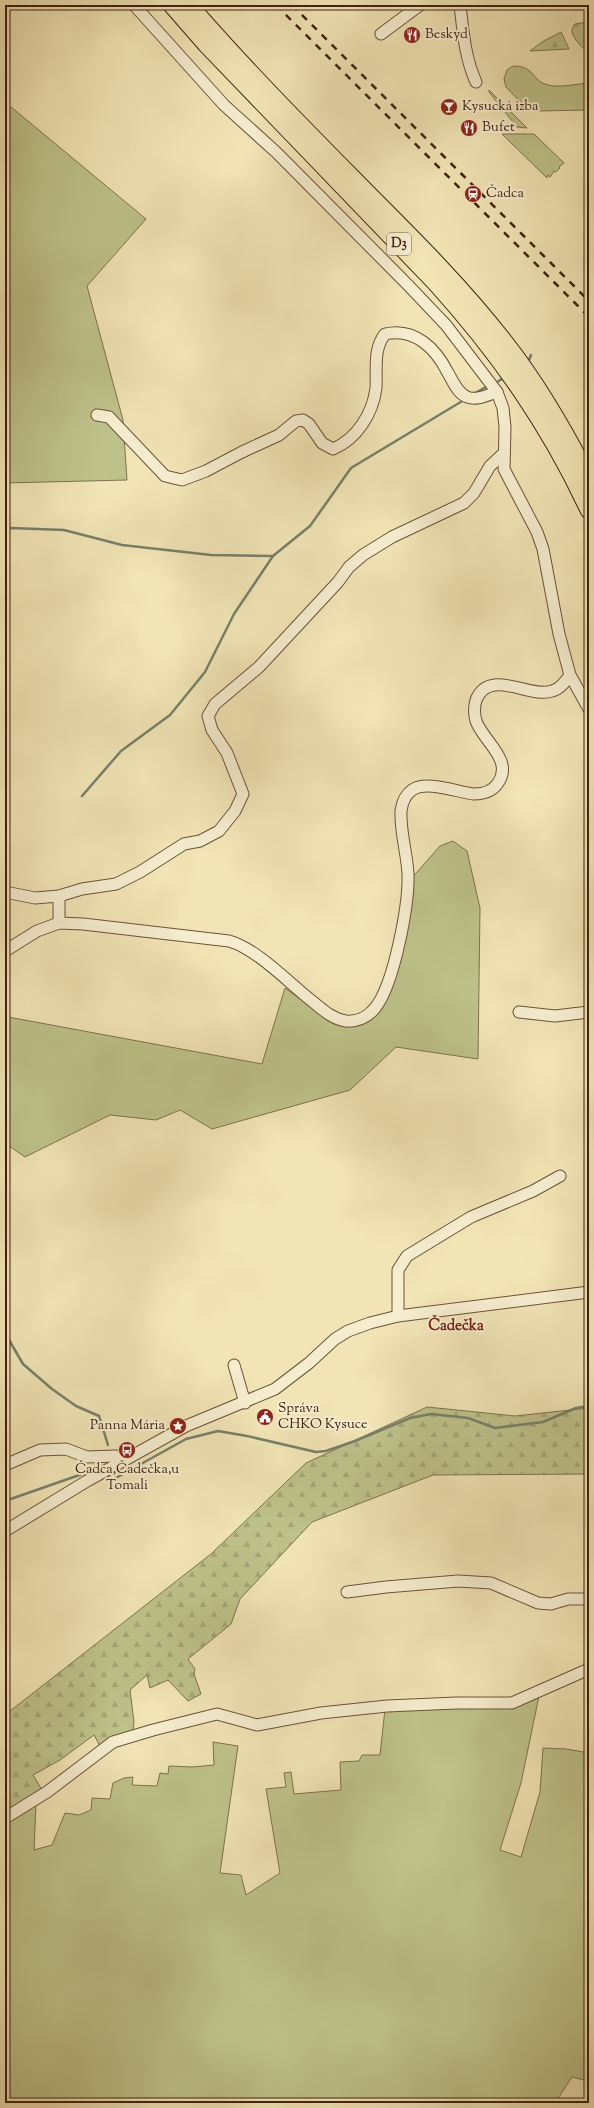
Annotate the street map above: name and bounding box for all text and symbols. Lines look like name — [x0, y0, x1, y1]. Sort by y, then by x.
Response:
restaurant icon: Beskyd — [402, 25, 422, 45]
place label: Beskyd — [425, 25, 468, 45]
bar icon: Kysucká izba — [439, 97, 459, 117]
place label: Kysucká izba — [462, 97, 539, 117]
restaurant icon: Bufet — [459, 118, 479, 138]
place label: Bufet — [482, 118, 515, 138]
station icon: Čadca — [463, 184, 483, 204]
place label: Čadca — [486, 184, 524, 204]
road number: D3 — [387, 233, 411, 255]
district label: Čadečka — [428, 1314, 484, 1337]
place label: Správa CHKO Kysuce — [278, 1399, 368, 1435]
public building icon: Správa CHKO Kysuce — [255, 1407, 275, 1427]
place label: Panna Mária — [90, 1416, 166, 1436]
place icon: Panna Mária — [168, 1416, 188, 1436]
bus stop icon: Čadca,Čadečka,u Tomali — [117, 1440, 137, 1460]
place label: Čadca,Čadečka,u Tomali — [75, 1460, 179, 1496]

